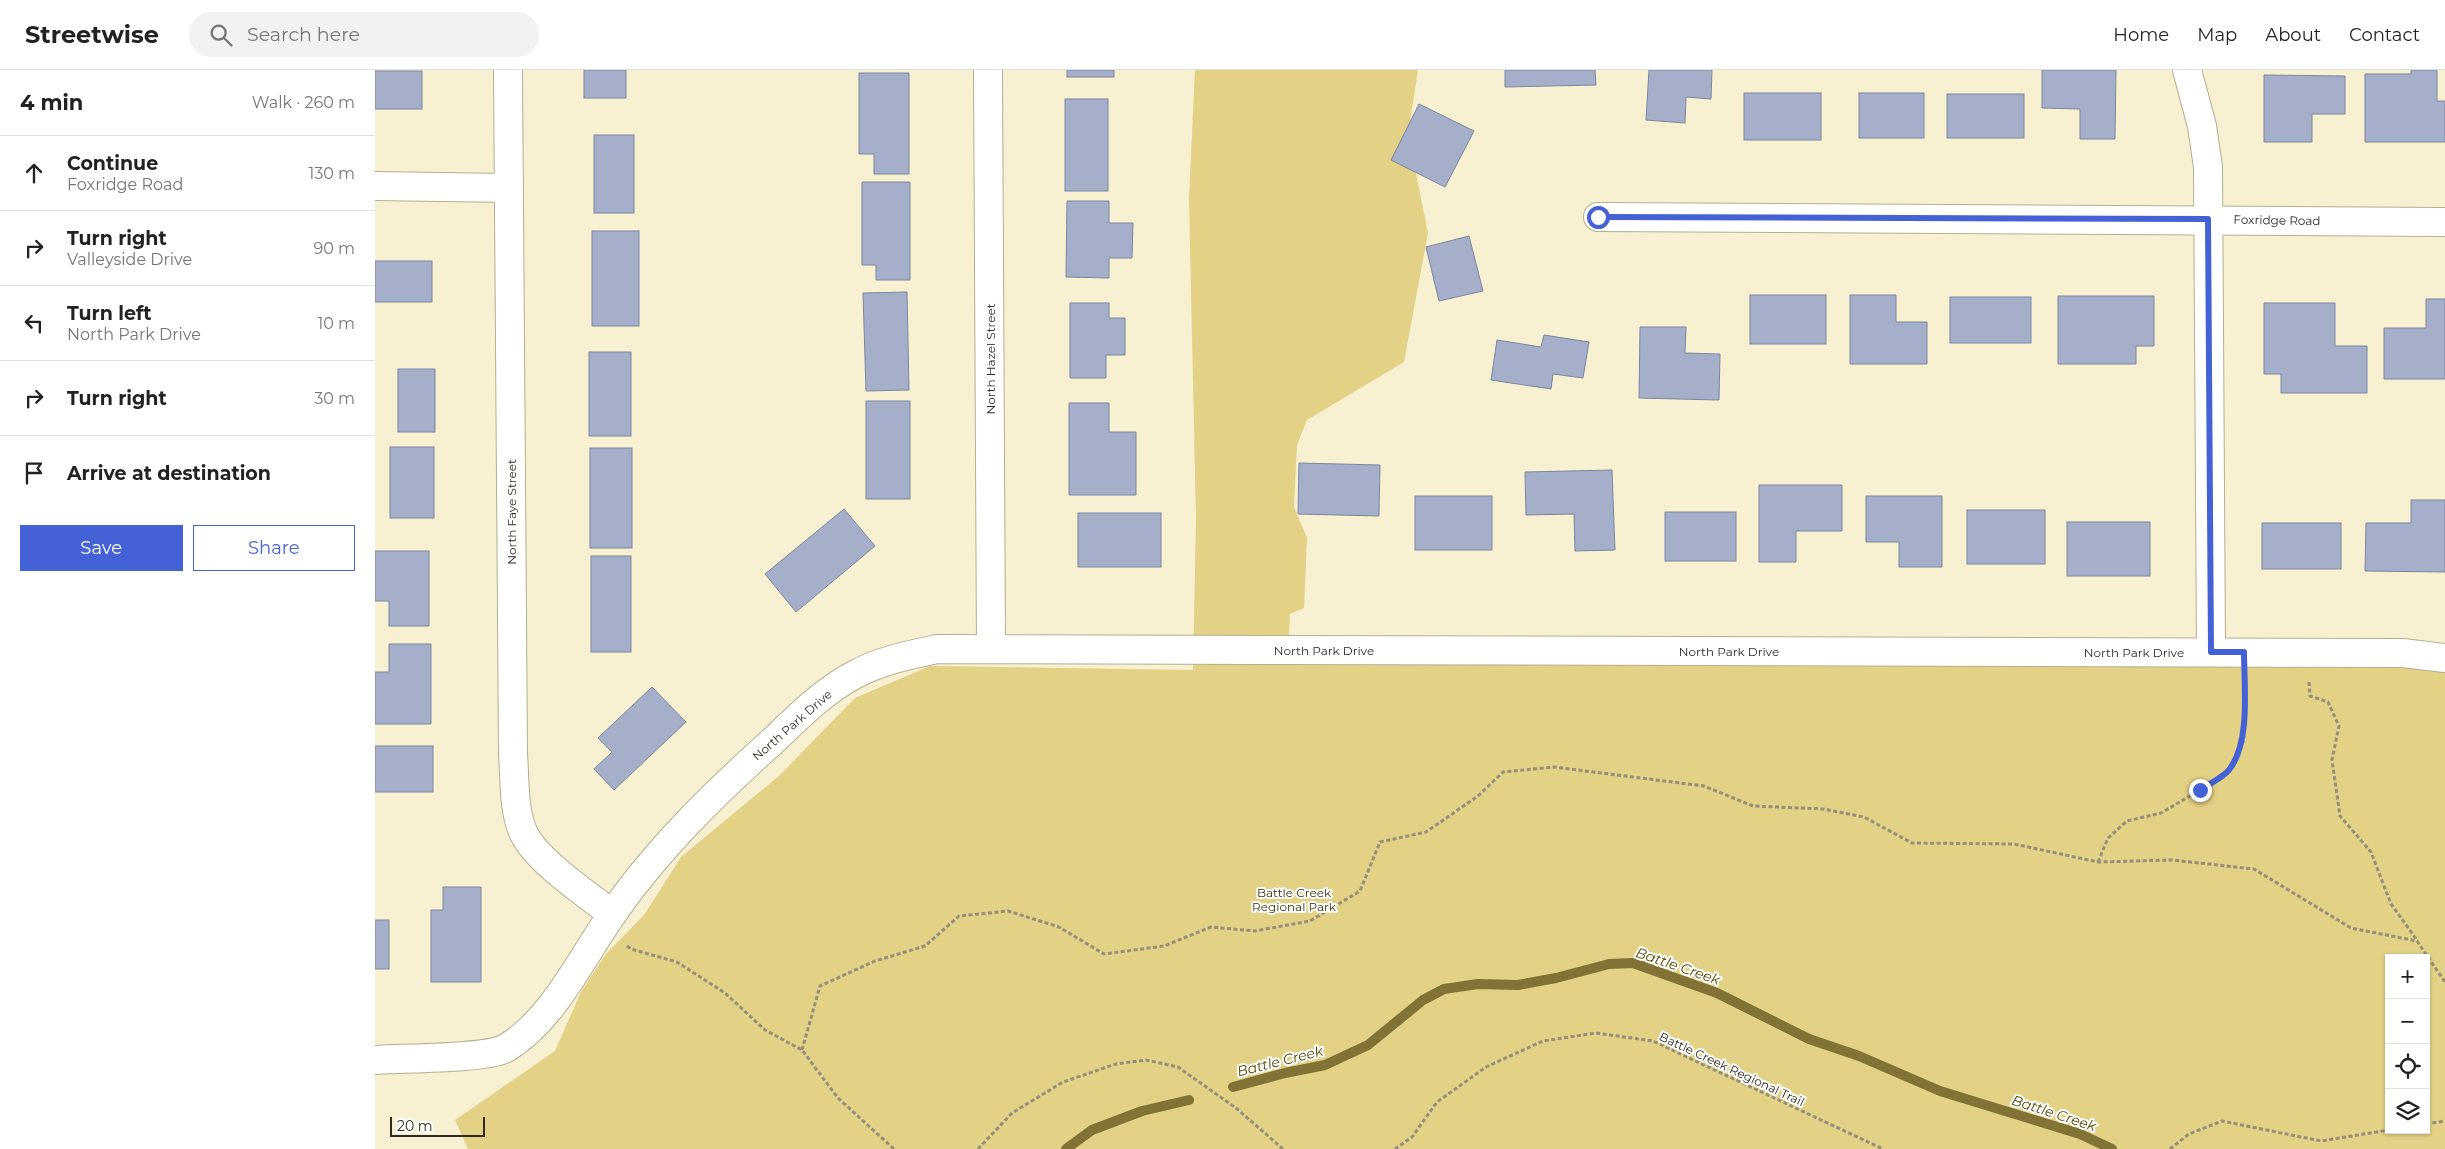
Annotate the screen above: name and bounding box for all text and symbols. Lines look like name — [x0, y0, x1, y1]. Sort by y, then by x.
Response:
search box — [189, 12, 539, 57]
text: Streetwise — [25, 20, 159, 49]
icon: search — [207, 21, 235, 49]
text: Search here — [247, 23, 360, 46]
text: Home — [2113, 24, 2169, 46]
text: Map — [2197, 24, 2237, 46]
text: About — [2265, 24, 2321, 46]
text: Contact — [2349, 24, 2420, 46]
text: 4 min — [20, 90, 83, 115]
text: Walk · 260 m — [252, 93, 355, 112]
text: Continue — [67, 152, 158, 175]
icon: ahead — [20, 159, 48, 187]
text: 130 m — [308, 164, 355, 183]
text: Foxridge Road — [67, 175, 183, 194]
route start — [1587, 206, 1610, 229]
street label: Foxridge Road — [2233, 212, 2321, 228]
text: Turn right — [67, 227, 167, 250]
icon: right — [20, 234, 48, 262]
text: 90 m — [313, 239, 355, 258]
text: Valleyside Drive — [67, 250, 192, 269]
text: Turn left — [67, 302, 152, 325]
street label: North Hazel Street — [983, 303, 998, 415]
icon: left — [20, 309, 48, 337]
text: 10 m — [317, 314, 355, 333]
text: North Park Drive — [67, 325, 201, 344]
icon: right — [20, 384, 48, 412]
text: Turn right — [67, 387, 167, 410]
text: 30 m — [314, 389, 355, 408]
icon: arrive — [20, 459, 48, 487]
street label: North Faye Street — [504, 459, 519, 565]
text: Arrive at destination — [67, 462, 271, 485]
button: Save — [20, 525, 183, 571]
button: Share — [193, 525, 355, 571]
street label: North Park Drive — [1274, 643, 1374, 658]
street label: North Park Drive — [1679, 644, 1779, 659]
street label: North Park Drive — [2084, 645, 2184, 660]
street label: North Park Drive — [749, 686, 835, 764]
route end — [2189, 779, 2212, 802]
park label: Battle Creek Regional Park — [1252, 885, 1337, 914]
water label: Battle Creek — [1634, 943, 1723, 989]
map controls — [2385, 954, 2430, 1134]
button: + — [2385, 954, 2430, 999]
button: − — [2385, 999, 2430, 1044]
street label: Battle Creek Regional Trail — [1657, 1029, 1807, 1109]
water label: Battle Creek — [1235, 1041, 1325, 1080]
button: locate — [2385, 1044, 2430, 1089]
button: layers — [2385, 1089, 2430, 1134]
water label: Battle Creek — [2009, 1091, 2099, 1135]
scale bar — [390, 1114, 485, 1137]
text: 20 m — [397, 1117, 433, 1135]

